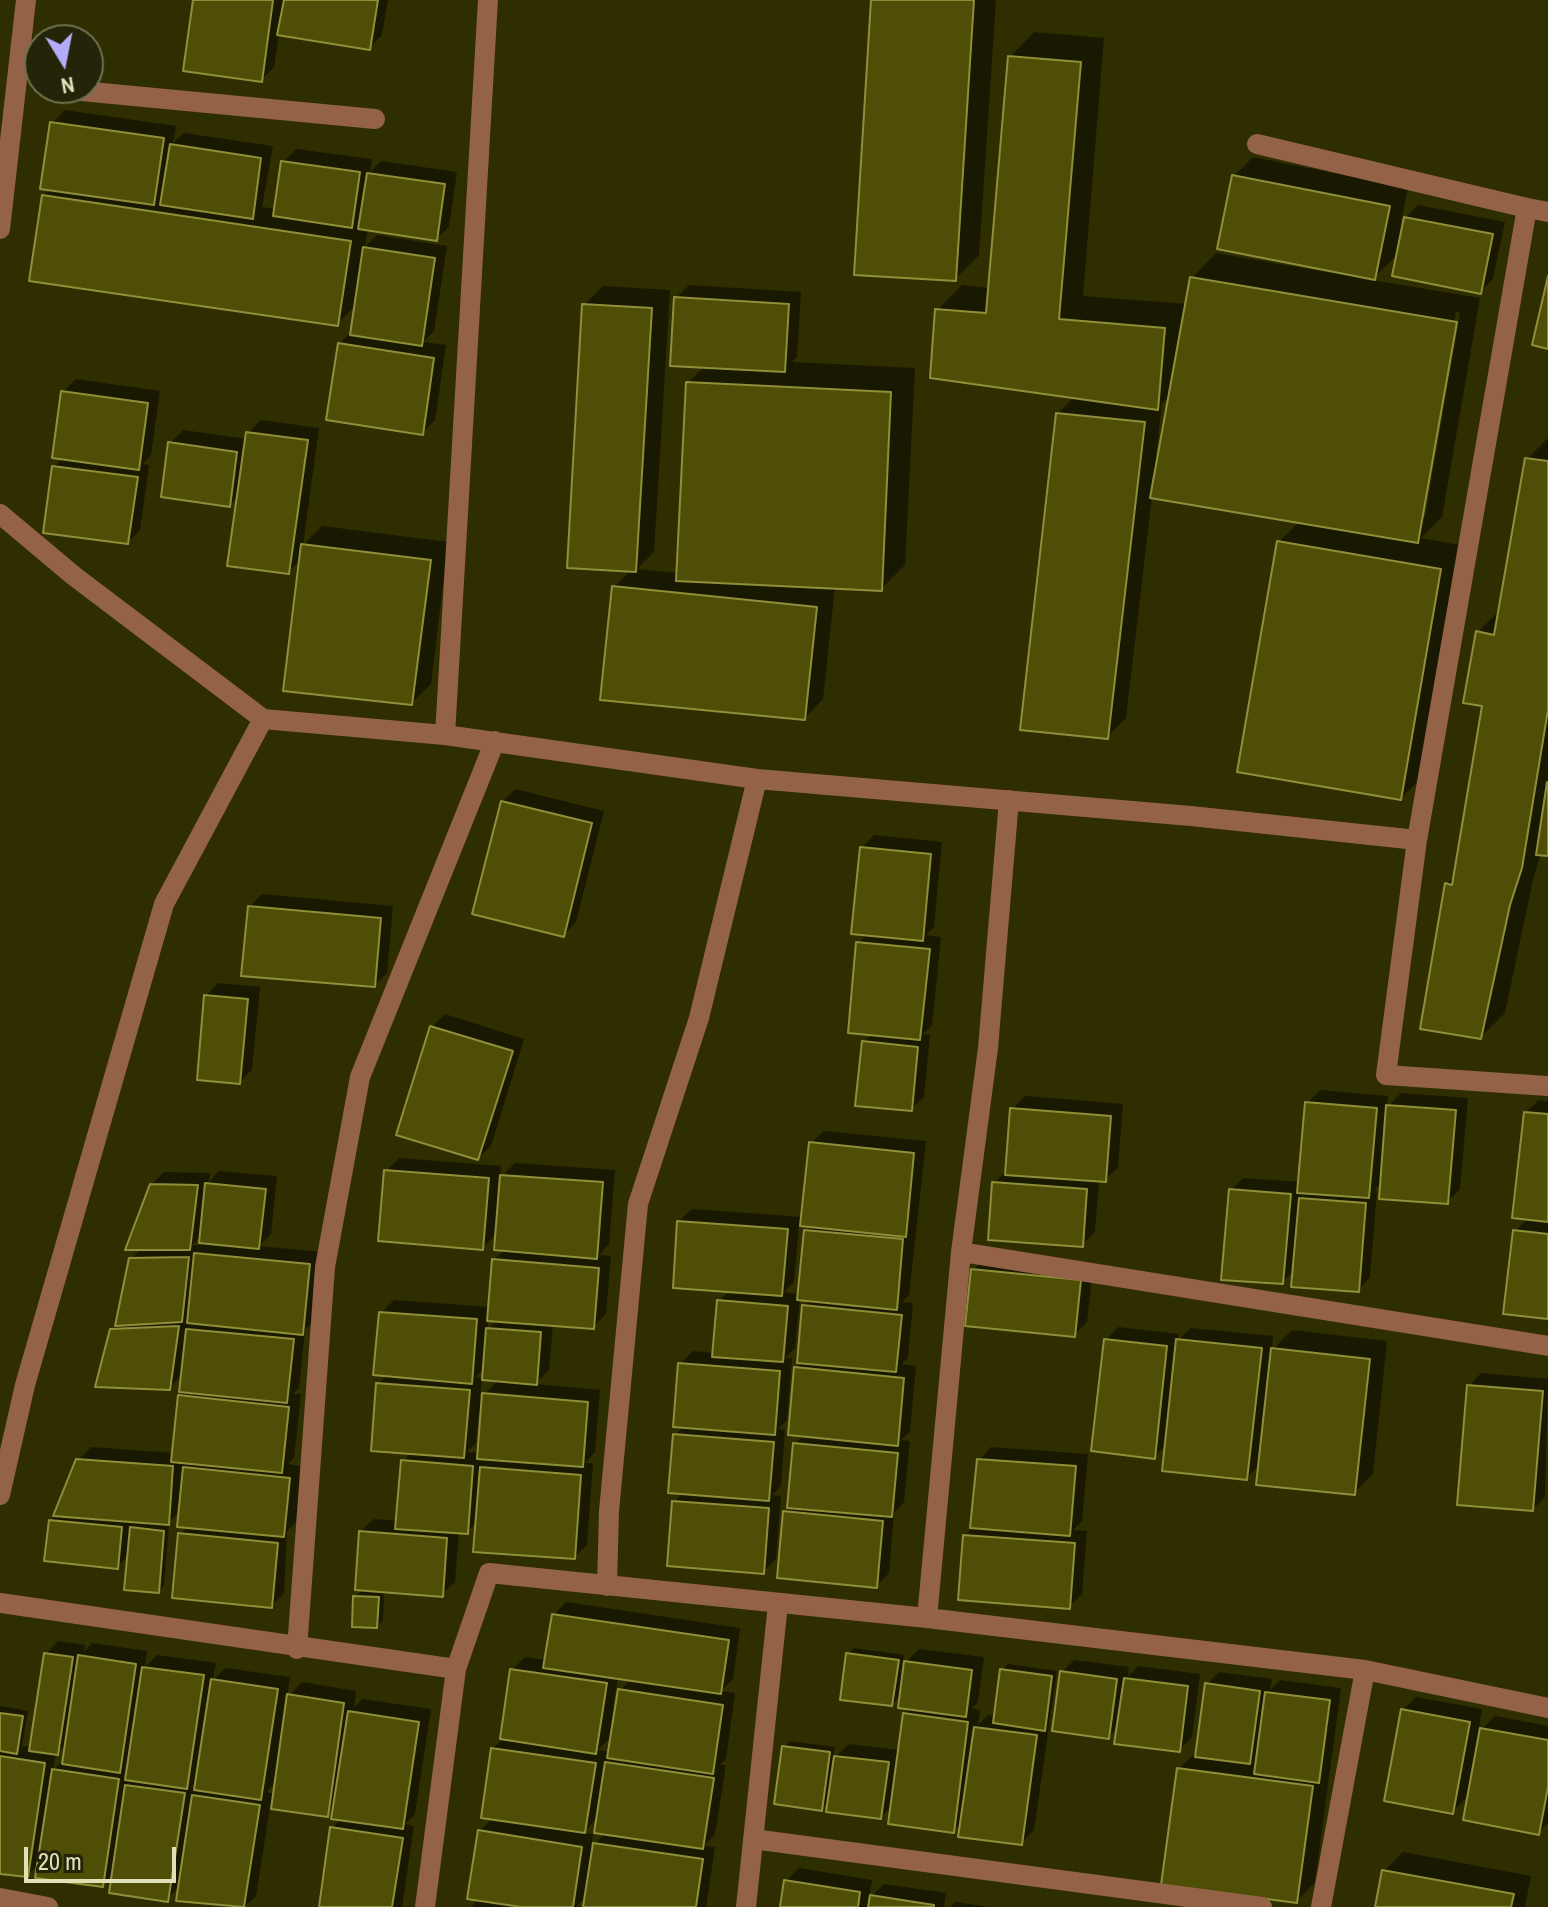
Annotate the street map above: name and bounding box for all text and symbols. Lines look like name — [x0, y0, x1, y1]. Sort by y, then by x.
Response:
north arrow — [24, 24, 104, 104]
text: N — [59, 70, 77, 102]
scale bar — [28, 1831, 180, 1881]
text: 20 m — [38, 1845, 82, 1877]

